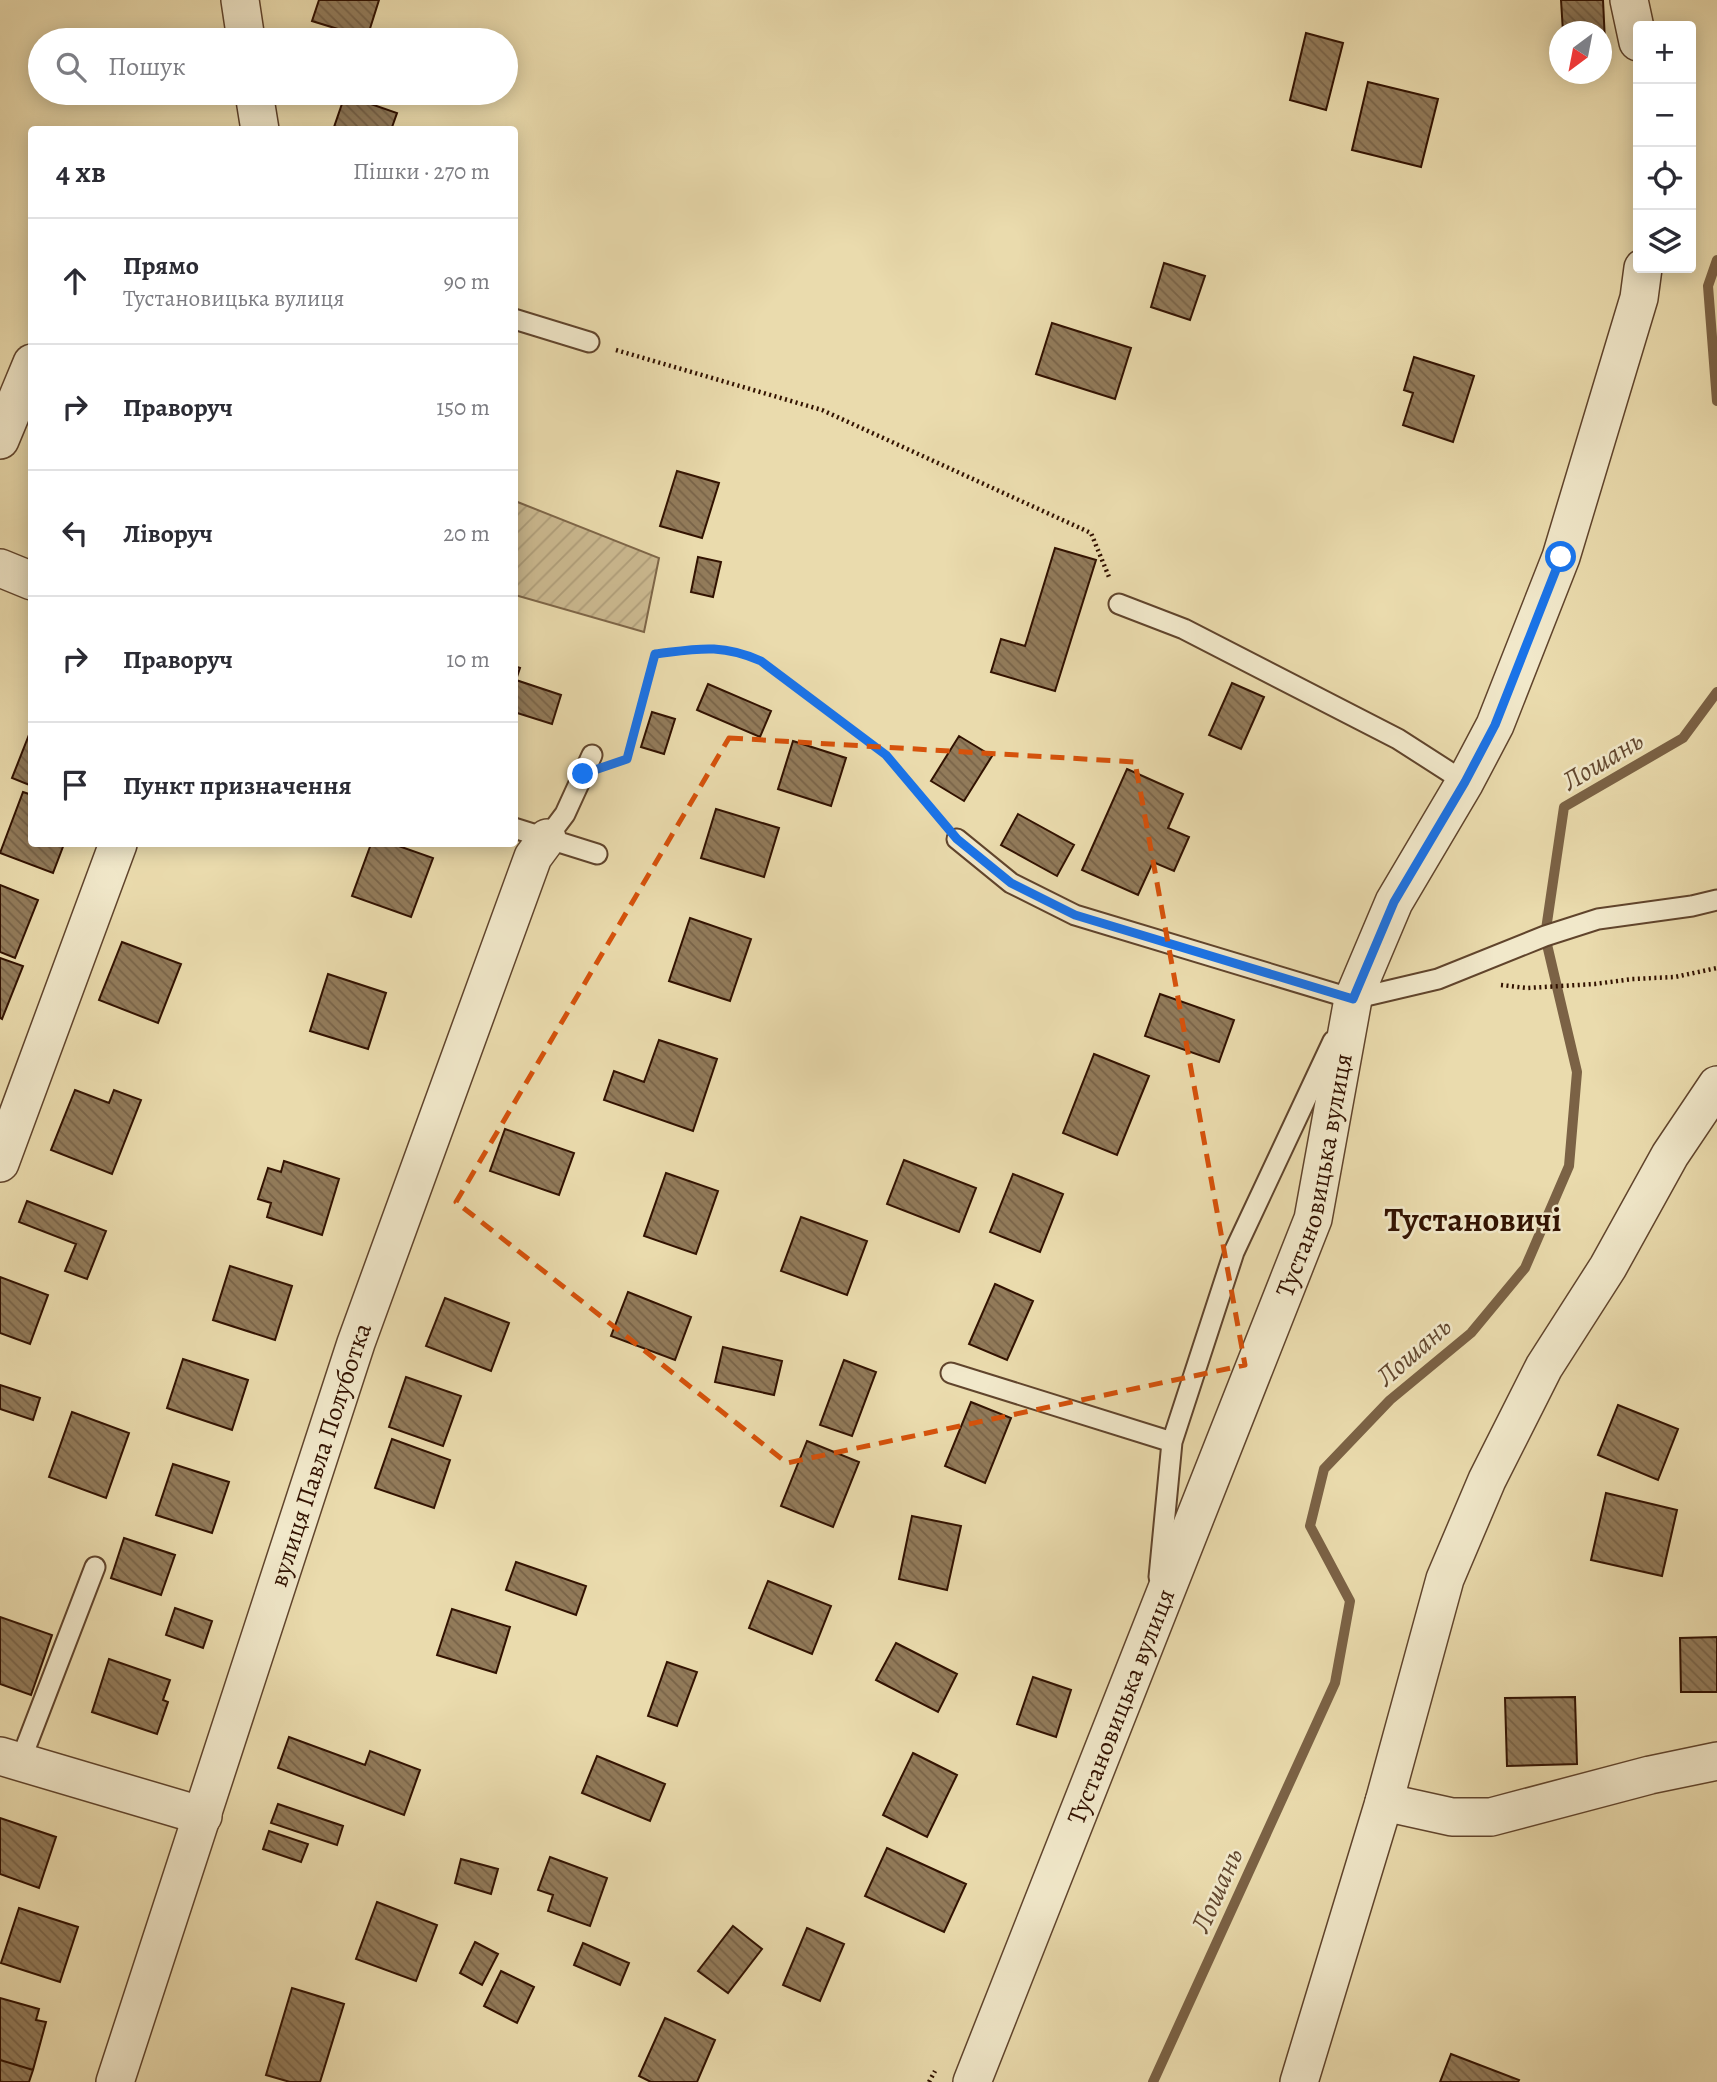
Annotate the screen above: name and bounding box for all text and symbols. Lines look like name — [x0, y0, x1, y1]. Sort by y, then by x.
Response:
north arrow — [1549, 21, 1612, 84]
map controls — [1633, 21, 1696, 273]
button: + — [1633, 21, 1696, 84]
search box — [28, 28, 518, 105]
icon: search — [52, 48, 90, 86]
text: Пошук — [108, 49, 186, 84]
button: − — [1633, 84, 1696, 147]
button: locate — [1633, 147, 1696, 210]
text: 4 хв — [56, 152, 106, 192]
text: Пішки · 270 m — [353, 156, 490, 187]
button: layers — [1633, 210, 1696, 273]
text: Прямо — [123, 248, 199, 283]
icon: ahead — [56, 262, 94, 300]
text: 90 m — [444, 266, 490, 297]
text: Тустановицька вулиця — [123, 283, 344, 314]
icon: right — [56, 388, 94, 426]
text: Праворуч — [123, 390, 233, 425]
text: 150 m — [436, 392, 490, 423]
icon: left — [56, 514, 94, 552]
text: Ліворуч — [123, 516, 213, 551]
text: 20 m — [443, 518, 490, 549]
route start — [1545, 541, 1576, 572]
icon: right — [56, 640, 94, 678]
text: Праворуч — [123, 642, 233, 677]
text: 10 m — [446, 644, 490, 675]
water label: Лошань — [1554, 722, 1651, 801]
route end — [567, 758, 598, 789]
icon: arrive — [56, 766, 94, 804]
text: Пункт призначення — [123, 768, 352, 803]
street label: Тустановицька вулиця — [1267, 1050, 1361, 1302]
district label: Тустановичі — [1385, 1197, 1561, 1242]
water label: Лошань — [1367, 1308, 1460, 1396]
street label: вулиця Павла Полуботка — [261, 1318, 380, 1591]
street label: Тустановицька вулиця — [1059, 1584, 1183, 1829]
water label: Лошань — [1181, 1842, 1252, 1940]

